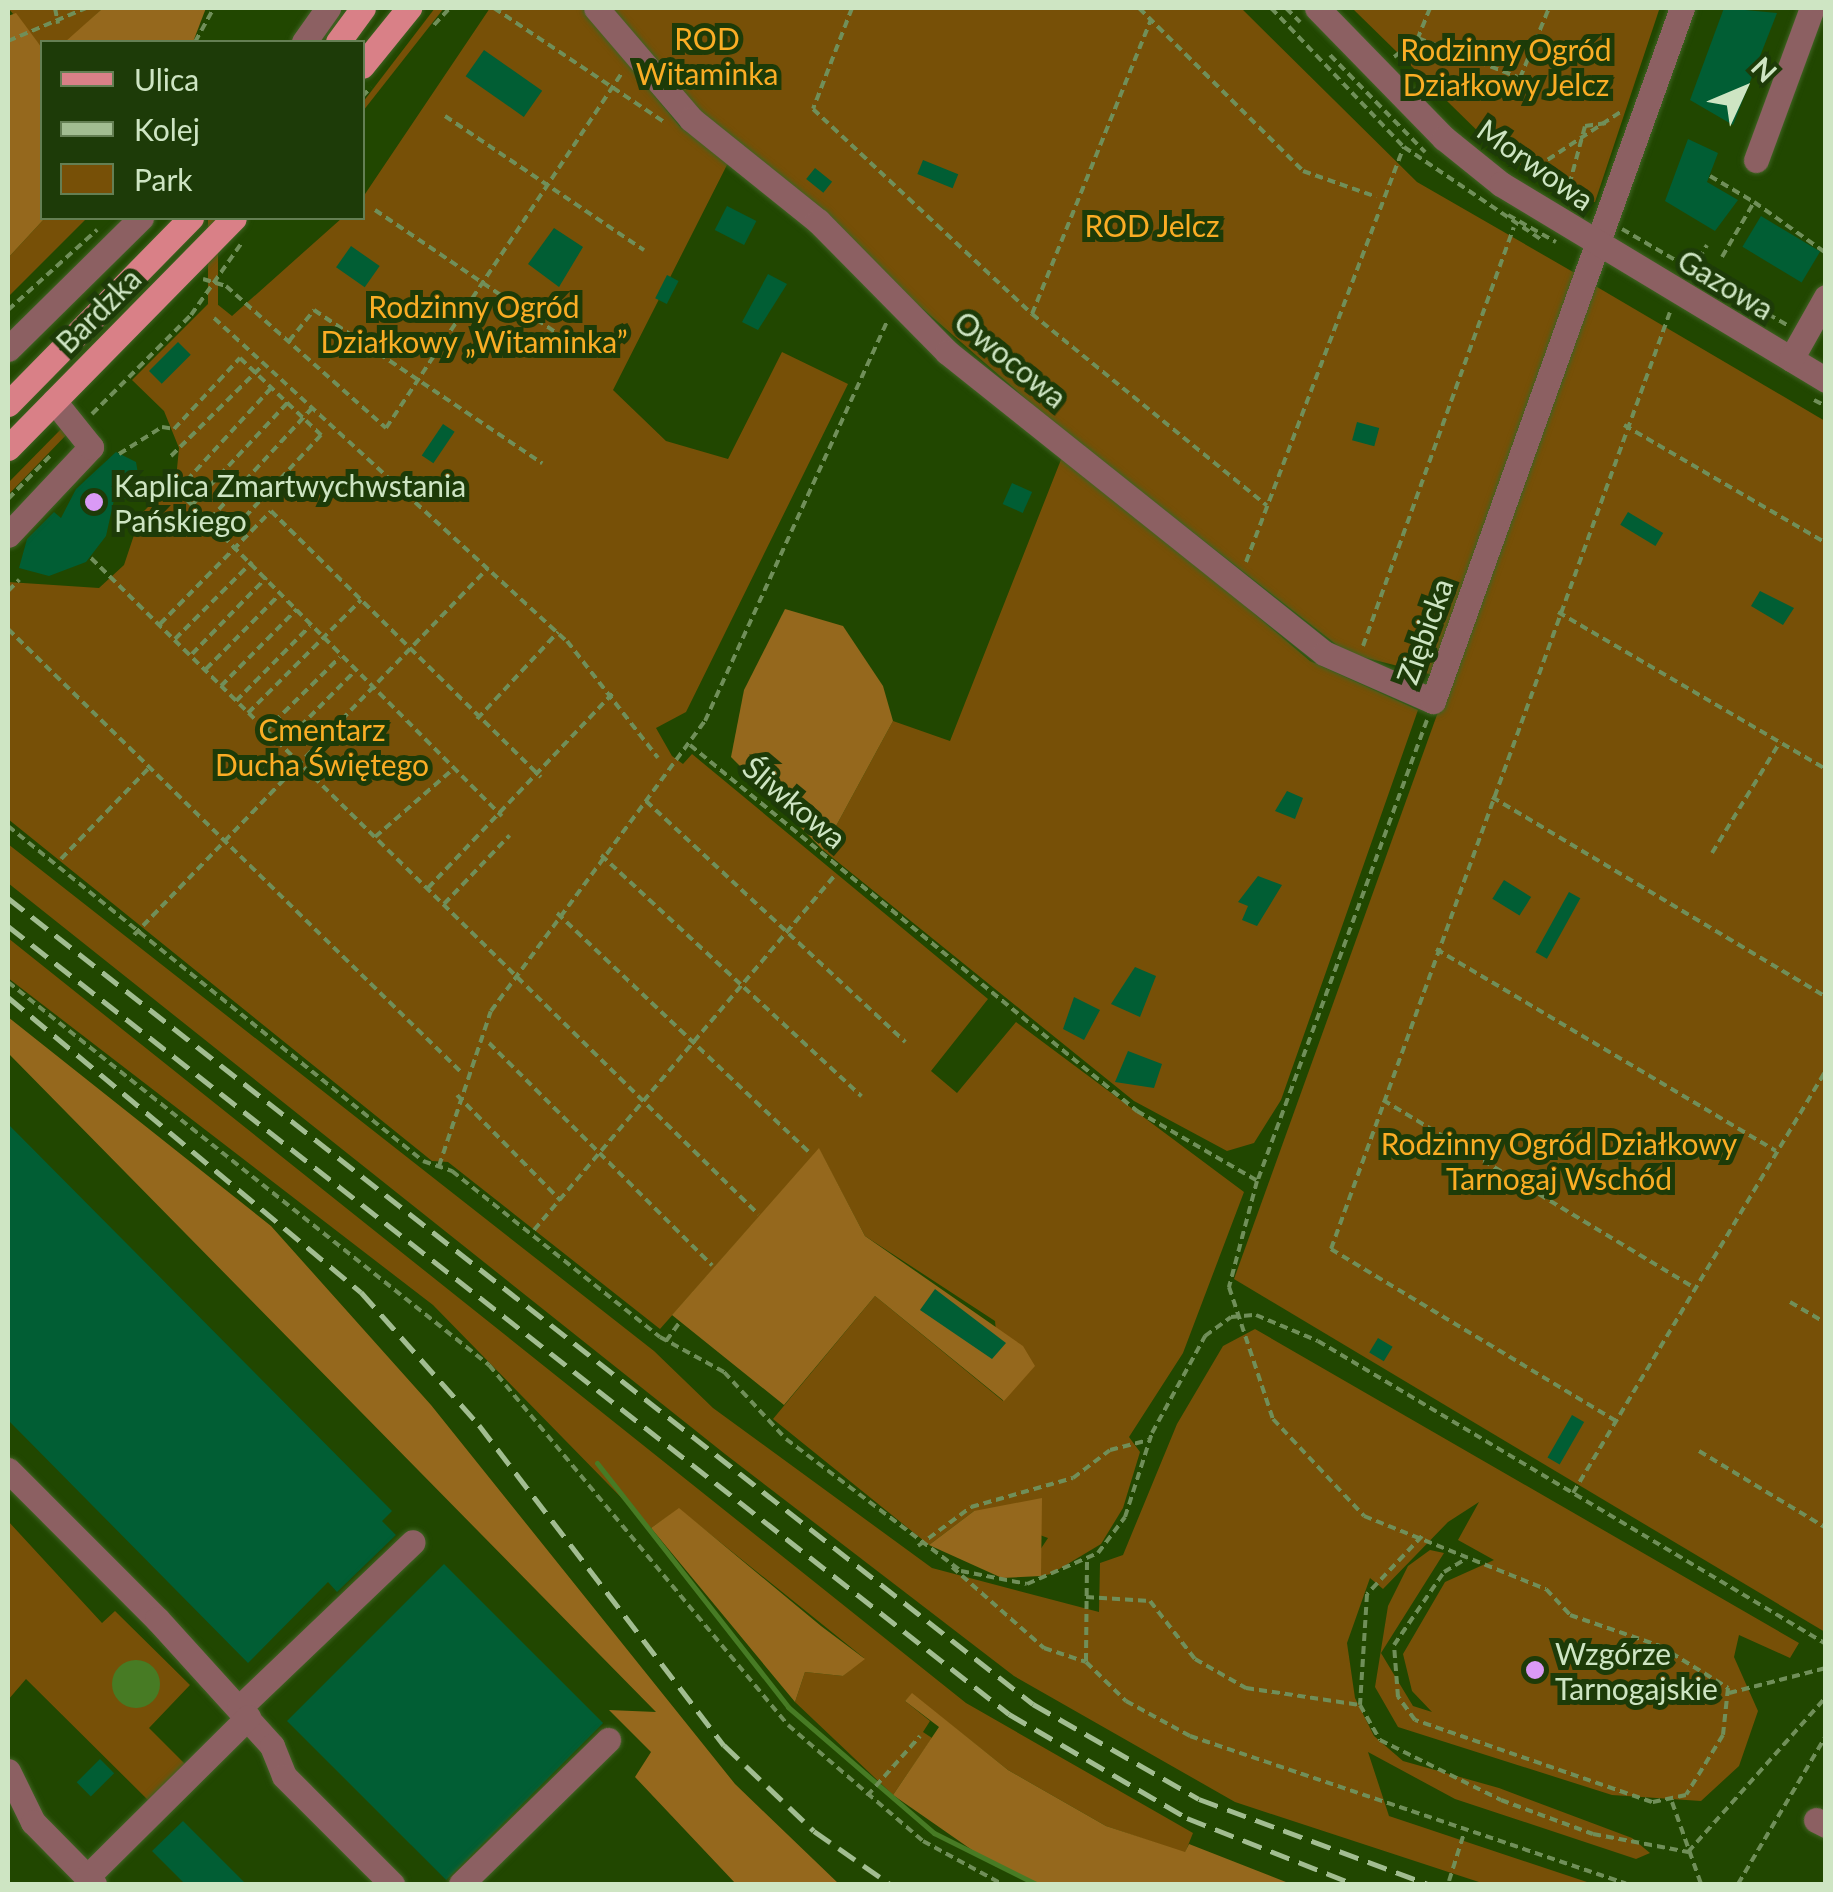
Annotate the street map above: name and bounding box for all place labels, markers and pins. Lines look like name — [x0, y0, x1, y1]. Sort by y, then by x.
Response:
place label: Kaplica Zmartwychwstania Pańskiego — [114, 467, 466, 538]
marker: Kaplica Zmartwychwstania Pańskiego — [83, 491, 105, 513]
place label: Wzgórze Tarnogajskie — [1555, 1635, 1718, 1706]
marker: Wzgórze Tarnogajskie — [1524, 1659, 1546, 1681]

